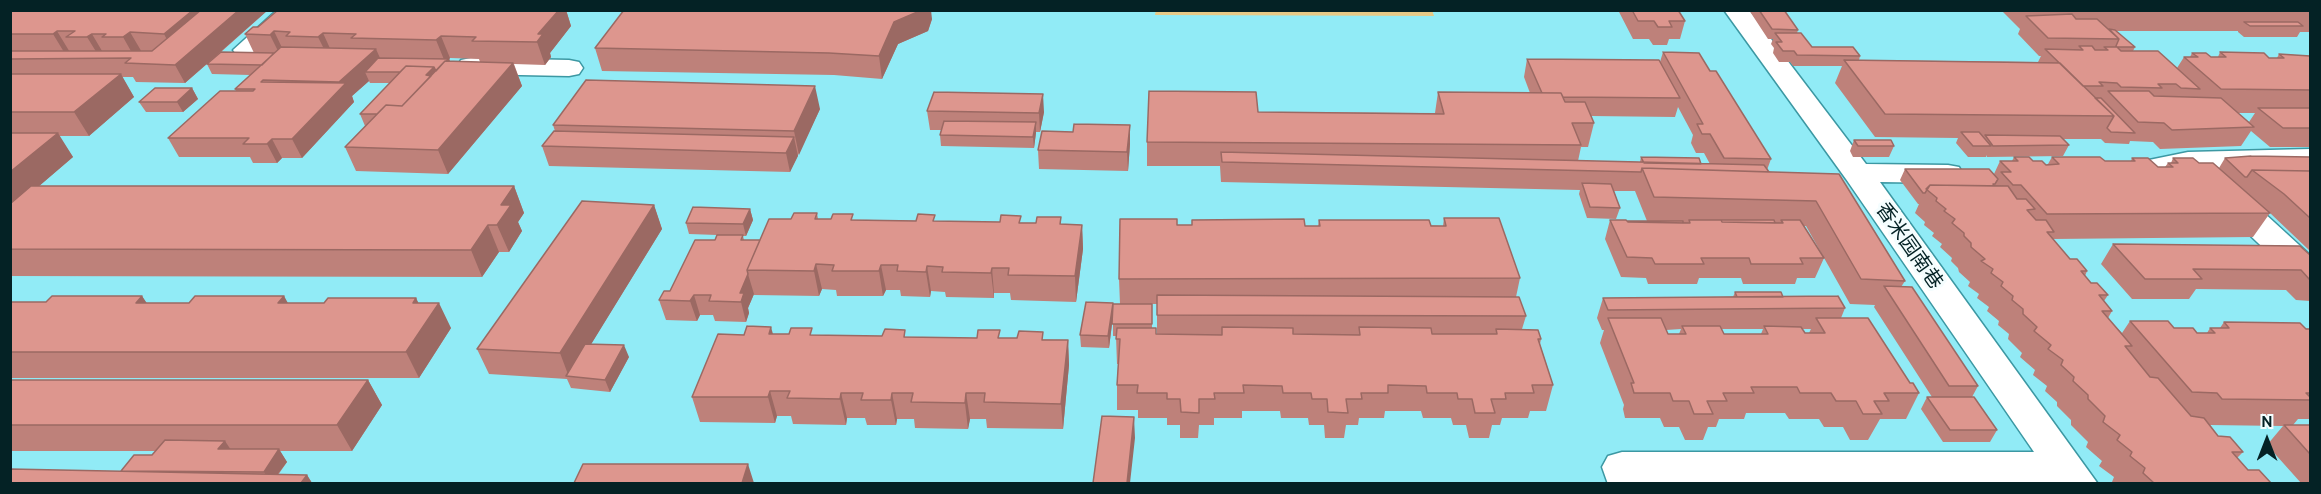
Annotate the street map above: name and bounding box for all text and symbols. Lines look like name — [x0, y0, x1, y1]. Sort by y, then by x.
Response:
street label: 香米园南巷 — [1870, 198, 1948, 294]
north arrow — [2237, 410, 2297, 470]
text: N — [2261, 412, 2273, 431]

